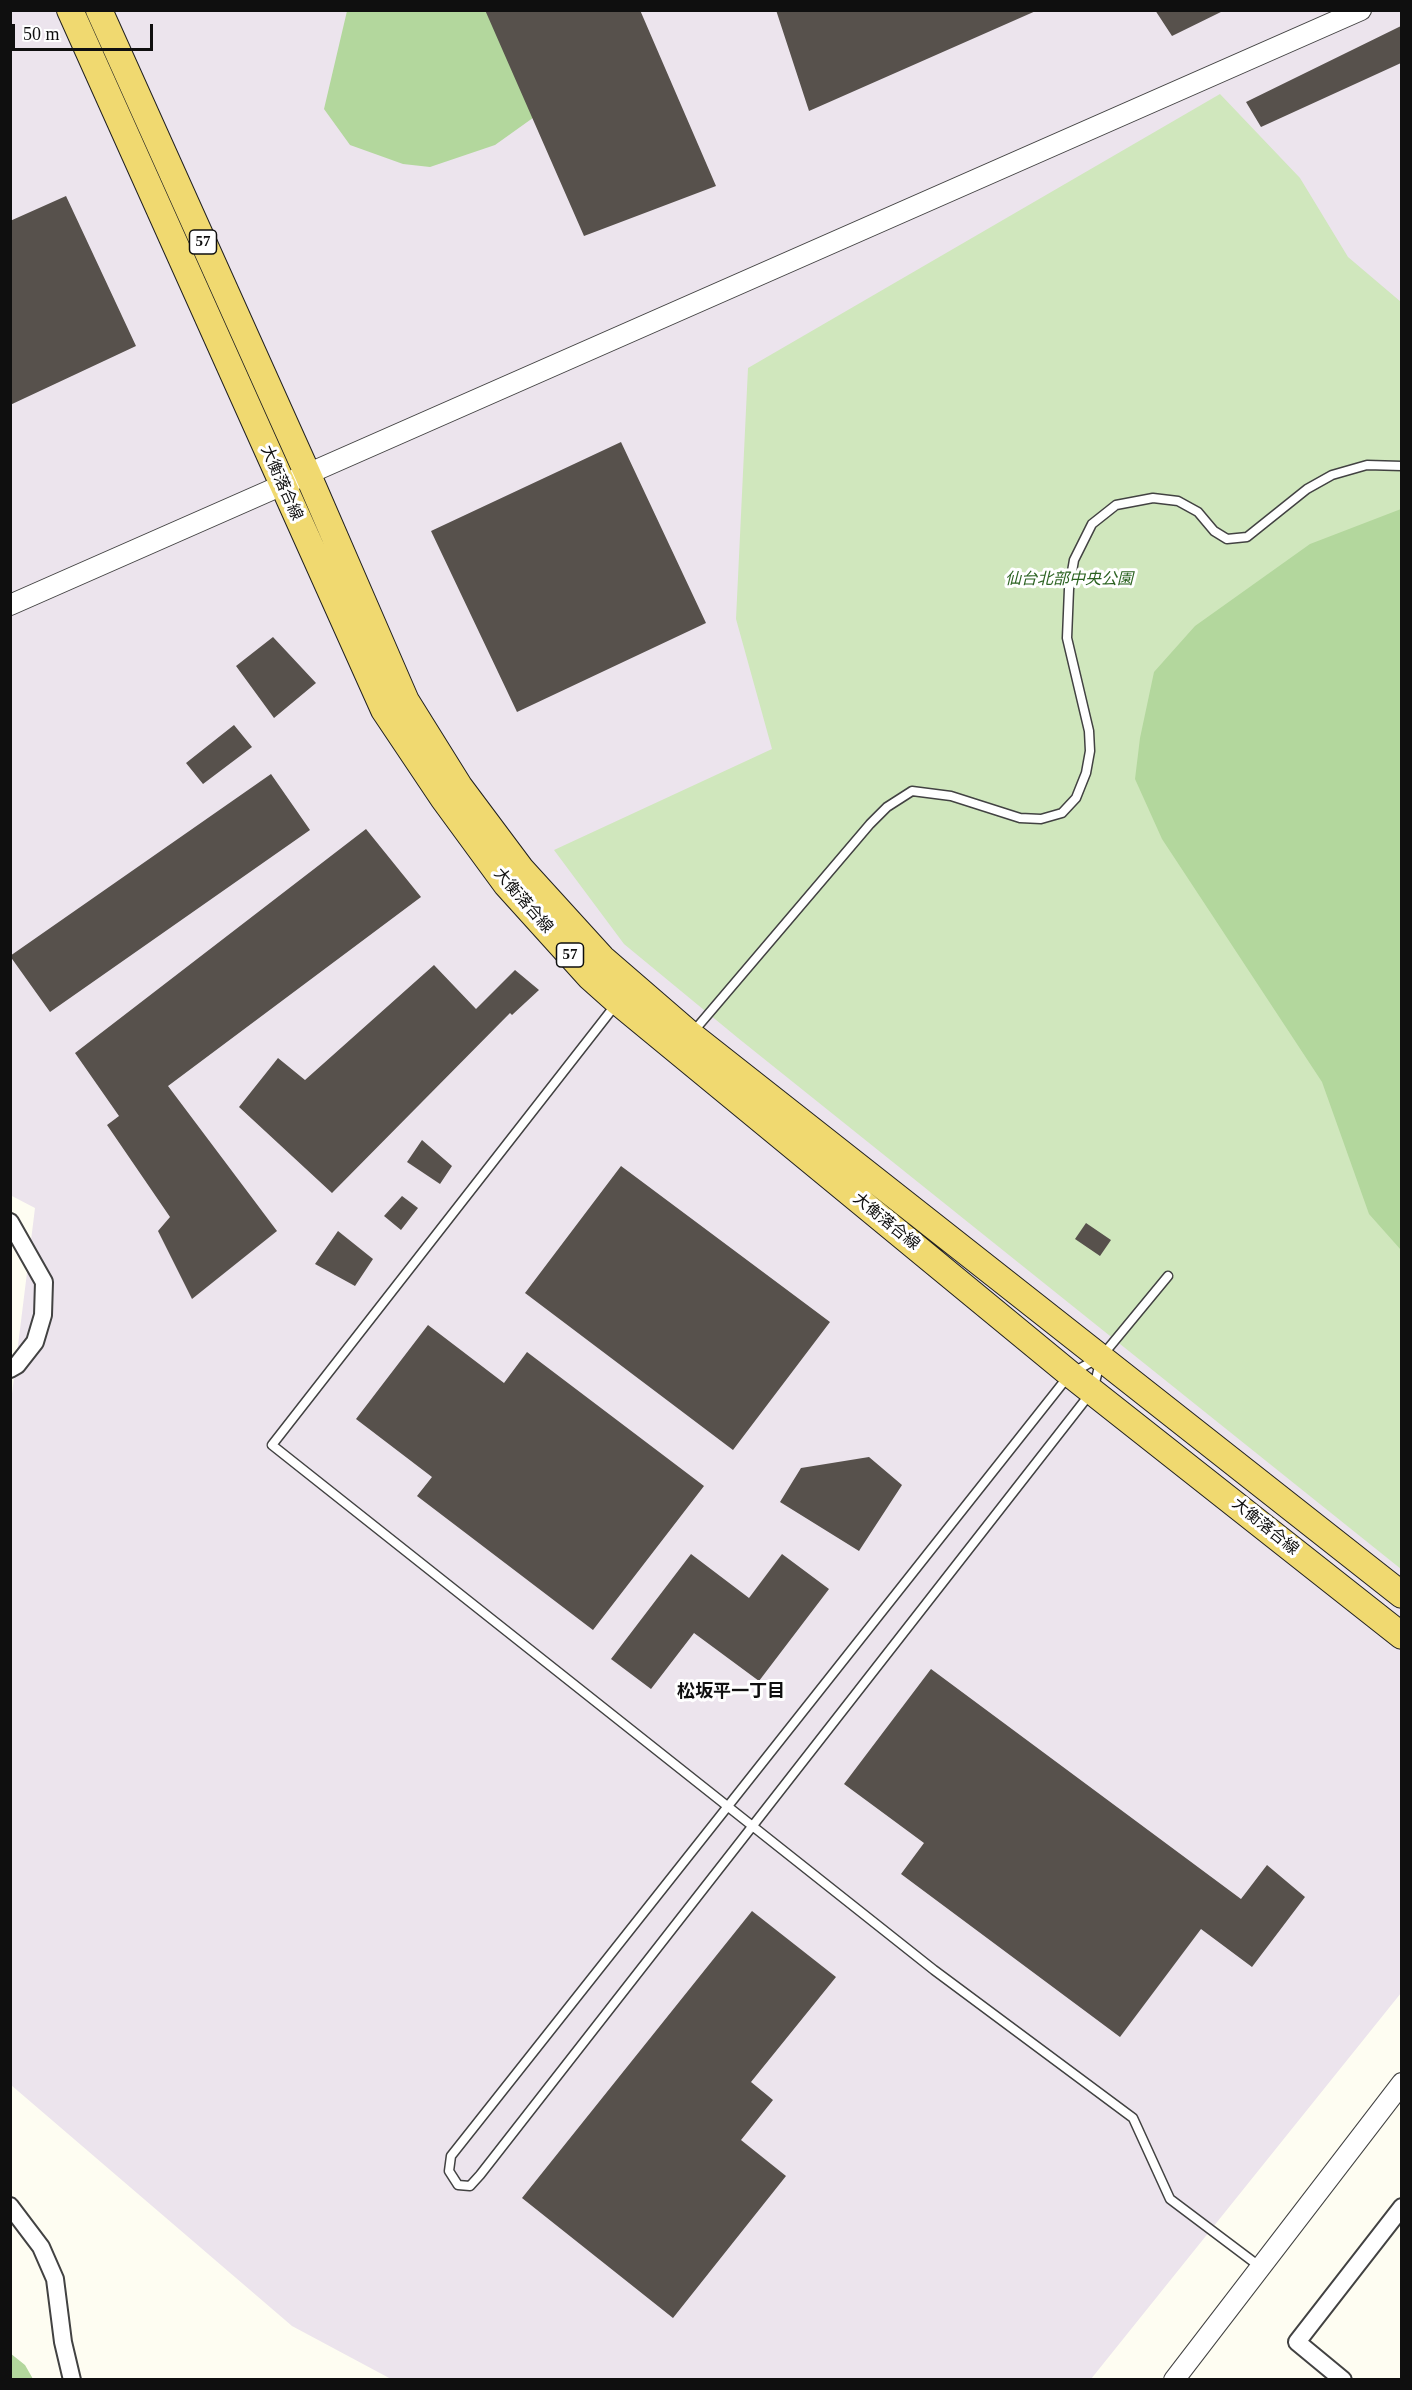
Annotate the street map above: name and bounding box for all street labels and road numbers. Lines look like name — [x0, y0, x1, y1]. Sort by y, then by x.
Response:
road number: 57 — [190, 230, 216, 254]
street label: 大衡落合線 — [256, 443, 306, 523]
street label: 大衡落合線 — [490, 865, 556, 937]
road number: 57 — [556, 943, 584, 967]
street label: 大衡落合線 — [849, 1189, 923, 1255]
street label: 大衡落合線 — [1228, 1494, 1302, 1560]

